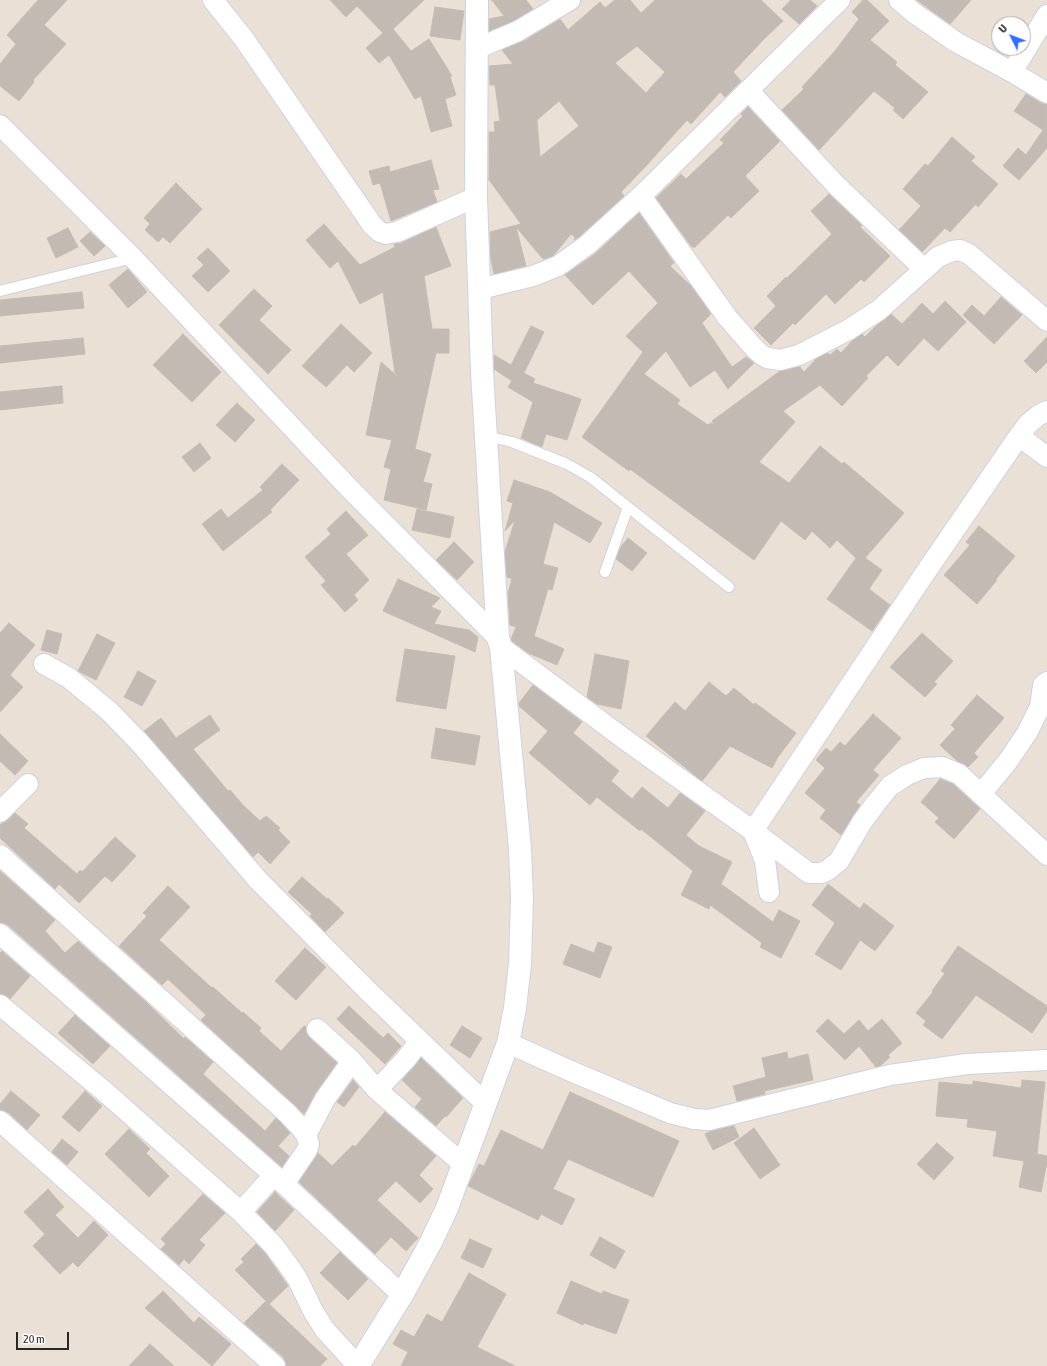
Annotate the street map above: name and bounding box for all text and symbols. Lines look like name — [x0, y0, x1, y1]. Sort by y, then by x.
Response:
north arrow — [991, 16, 1031, 56]
text: U — [996, 22, 1009, 35]
scale bar — [18, 1324, 71, 1350]
text: 20 m — [23, 1332, 45, 1346]

